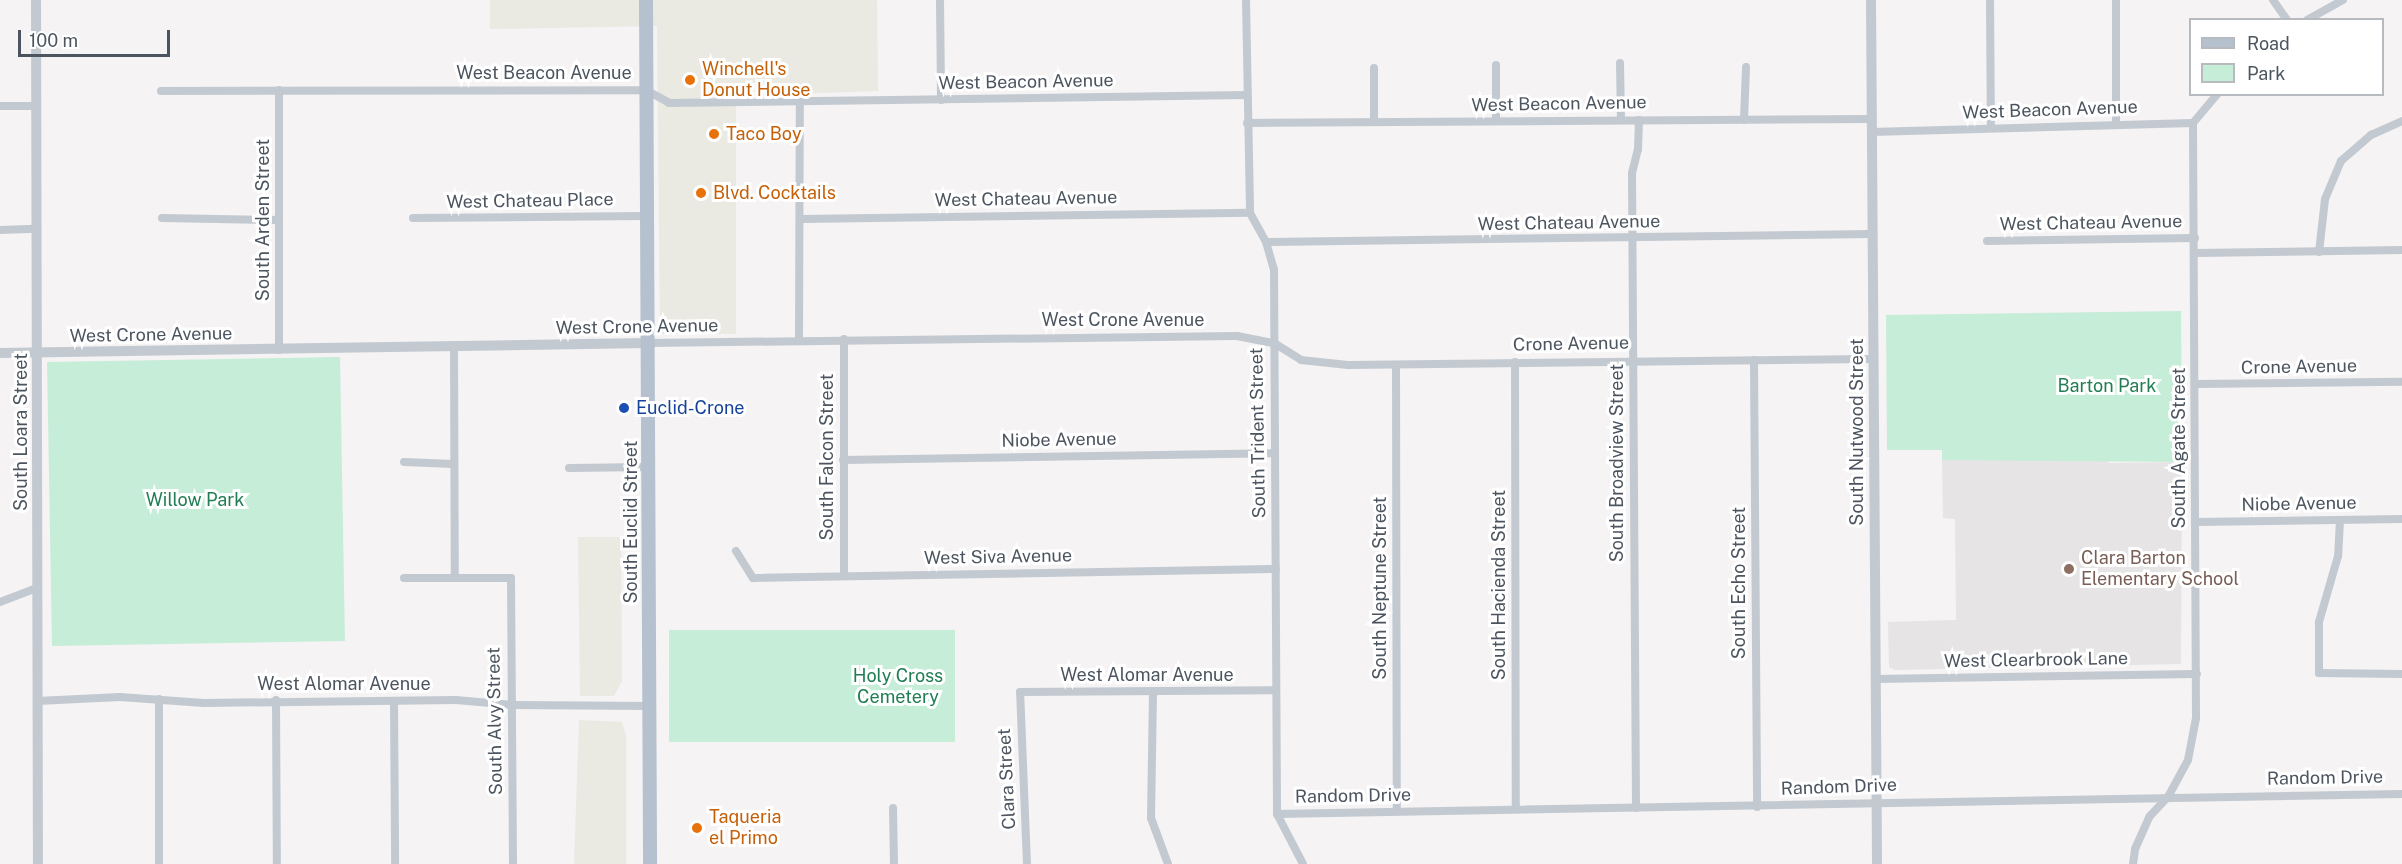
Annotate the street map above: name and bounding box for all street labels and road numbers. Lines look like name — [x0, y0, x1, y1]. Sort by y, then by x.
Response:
street label: West Beacon Avenue — [456, 62, 632, 84]
street label: West Beacon Avenue — [938, 70, 1114, 94]
street label: West Beacon Avenue — [1471, 92, 1647, 116]
street label: West Beacon Avenue — [1962, 96, 2138, 124]
street label: South Arden Street — [252, 139, 274, 301]
street label: West Chateau Avenue — [935, 187, 1117, 211]
street label: West Chateau Place — [446, 189, 614, 213]
street label: West Chateau Avenue — [1478, 211, 1660, 235]
street label: West Chateau Avenue — [2000, 211, 2182, 235]
street label: West Crone Avenue — [1041, 309, 1205, 331]
street label: West Crone Avenue — [555, 315, 719, 339]
street label: West Crone Avenue — [69, 323, 233, 347]
street label: Crone Avenue — [1513, 332, 1629, 356]
street label: South Nutwood Street — [1846, 338, 1868, 526]
street label: South Trident Street — [1246, 347, 1270, 519]
street label: South Loara Street — [10, 353, 32, 511]
street label: Crone Avenue — [2241, 355, 2357, 379]
street label: South Broadview Street — [1606, 364, 1628, 562]
street label: South Agate Street — [2168, 367, 2190, 529]
street label: South Falcon Street — [816, 373, 838, 541]
street label: Niobe Avenue — [1001, 428, 1117, 452]
street label: South Euclid Street — [620, 440, 642, 604]
street label: South Hacienda Street — [1488, 490, 1510, 680]
street label: Niobe Avenue — [2241, 492, 2357, 516]
street label: South Neptune Street — [1369, 496, 1391, 680]
street label: South Echo Street — [1728, 507, 1750, 659]
street label: West Siva Avenue — [924, 545, 1072, 569]
street label: South Alvy Street — [483, 647, 507, 795]
street label: West Clearbrook Lane — [1944, 648, 2128, 672]
street label: West Alomar Avenue — [1060, 664, 1234, 686]
street label: West Alomar Avenue — [257, 673, 431, 695]
street label: Clara Street — [994, 728, 1020, 830]
street label: Random Drive — [2267, 766, 2383, 790]
street label: Random Drive — [1781, 774, 1897, 800]
street label: Random Drive — [1295, 784, 1411, 808]

